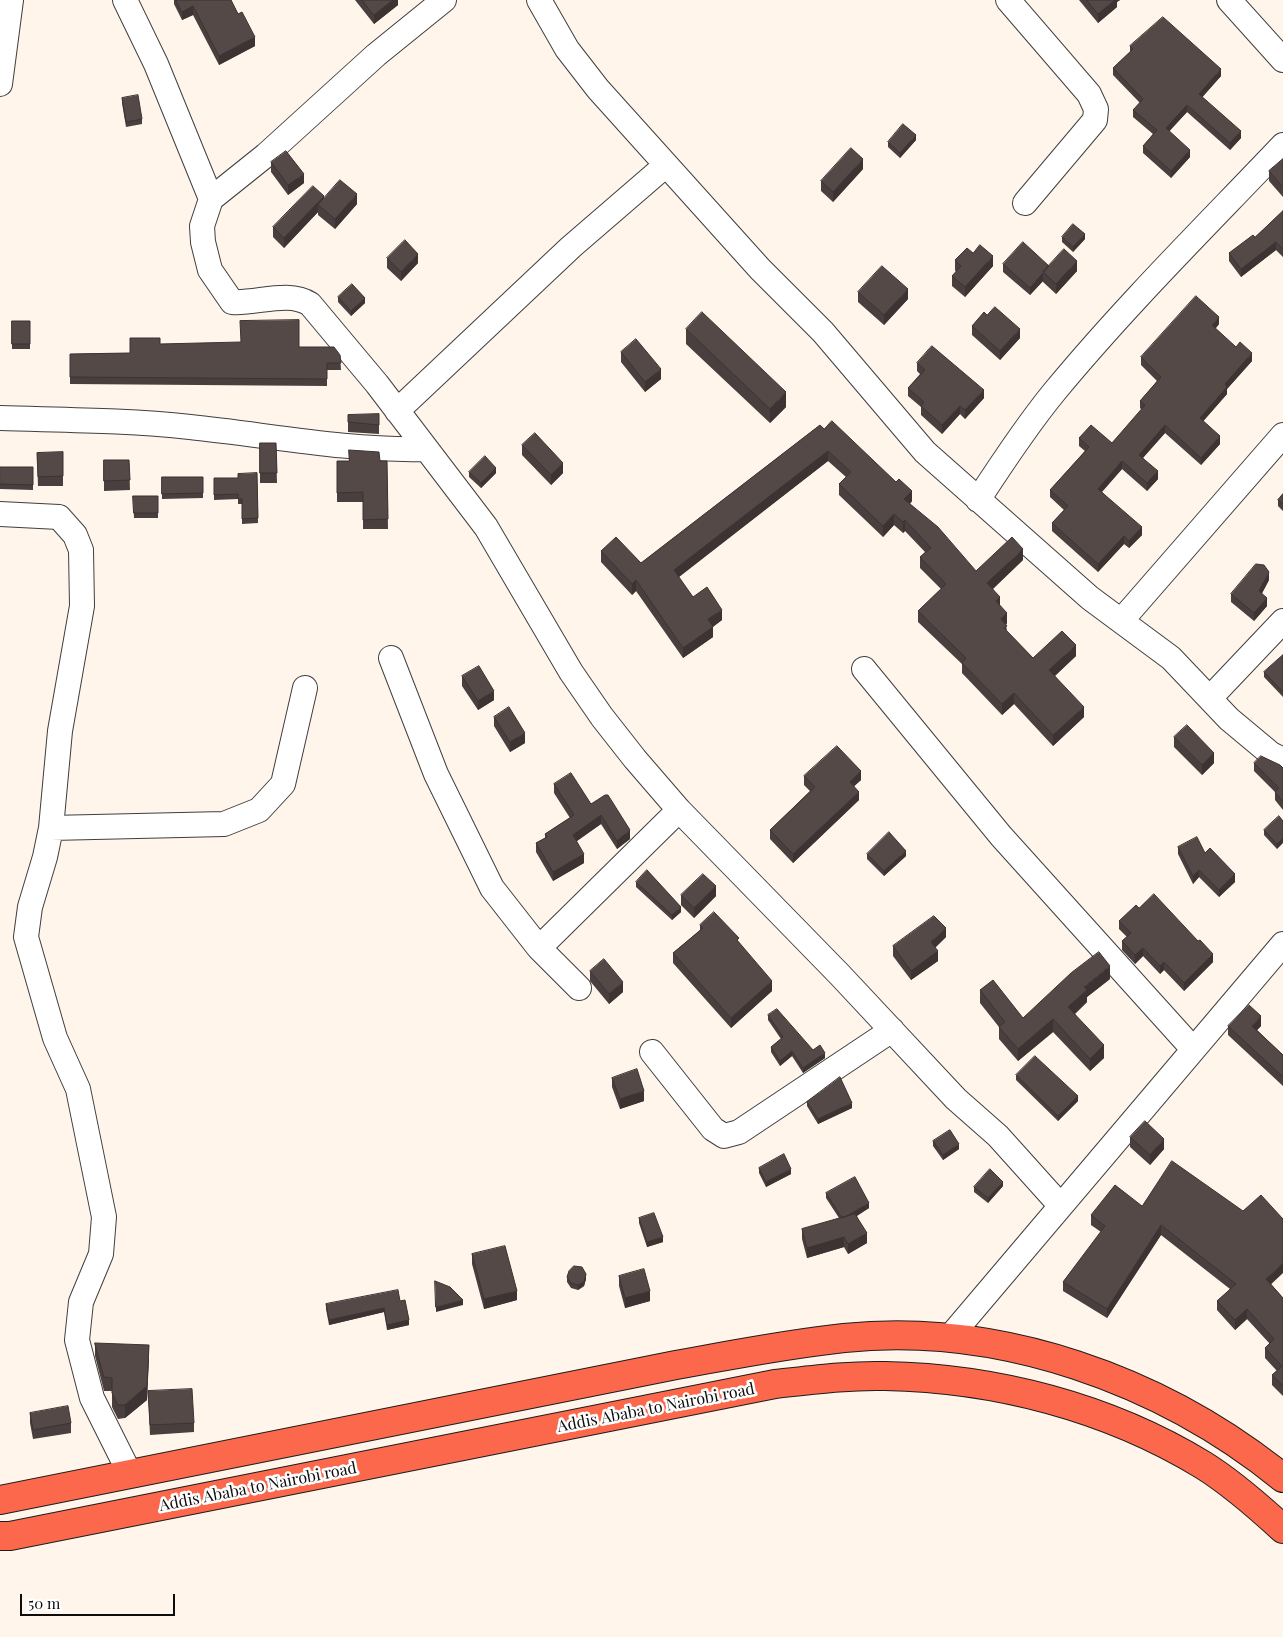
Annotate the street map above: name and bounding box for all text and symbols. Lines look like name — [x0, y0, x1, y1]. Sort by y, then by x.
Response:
street label: Addis Ababa to Nairobi road — [556, 1379, 756, 1437]
street label: Addis Ababa to Nairobi road — [158, 1458, 358, 1516]
scale bar — [22, 1584, 178, 1616]
text: 50 m — [28, 1593, 60, 1613]

